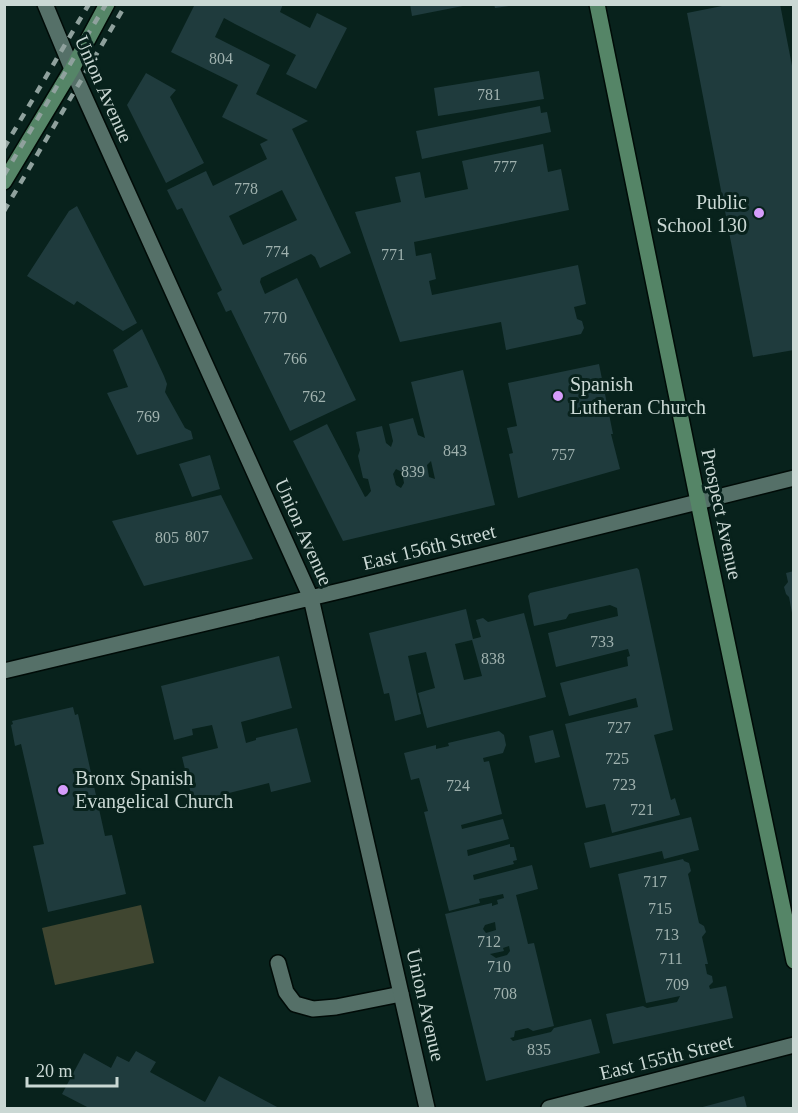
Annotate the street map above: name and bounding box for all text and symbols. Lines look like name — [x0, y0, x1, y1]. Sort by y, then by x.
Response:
street label: Union Avenue — [71, 32, 137, 146]
house number: 804 — [209, 50, 233, 67]
house number: 781 — [477, 86, 501, 103]
house number: 777 — [493, 158, 517, 175]
house number: 778 — [234, 180, 258, 197]
place label: Public School 130 — [656, 191, 747, 236]
marker: Public School 130 — [752, 206, 766, 220]
house number: 774 — [265, 243, 289, 260]
house number: 771 — [381, 246, 405, 263]
house number: 770 — [263, 309, 287, 326]
house number: 766 — [283, 350, 307, 367]
place label: Spanish Lutheran Church — [570, 373, 706, 418]
house number: 762 — [302, 388, 326, 405]
marker: Spanish Lutheran Church — [551, 389, 565, 403]
house number: 769 — [136, 408, 160, 425]
house number: 843 — [443, 442, 467, 459]
house number: 757 — [551, 446, 575, 463]
street label: Prospect Avenue — [696, 446, 747, 582]
house number: 839 — [401, 463, 425, 480]
street label: Union Avenue — [271, 475, 337, 589]
street label: East 156th Street — [360, 520, 498, 574]
house number: 807 — [185, 528, 209, 545]
house number: 805 — [155, 529, 179, 546]
house number: 733 — [590, 633, 614, 650]
house number: 838 — [481, 650, 505, 667]
house number: 727 — [607, 719, 631, 736]
house number: 725 — [605, 750, 629, 767]
place label: Bronx Spanish Evangelical Church — [75, 767, 233, 813]
house number: 723 — [612, 776, 636, 793]
house number: 724 — [446, 777, 470, 794]
marker: Bronx Spanish Evangelical Church — [56, 783, 70, 797]
house number: 721 — [630, 801, 654, 818]
house number: 717 — [643, 873, 667, 890]
house number: 715 — [648, 900, 672, 917]
house number: 713 — [655, 926, 679, 943]
house number: 712 — [477, 933, 501, 950]
street label: Union Avenue — [402, 947, 450, 1063]
house number: 711 — [659, 950, 683, 967]
house number: 710 — [487, 958, 511, 975]
house number: 709 — [665, 976, 689, 993]
house number: 708 — [493, 985, 517, 1002]
street label: East 155th Street — [597, 1030, 735, 1084]
house number: 835 — [527, 1041, 551, 1058]
scale bar — [27, 1050, 117, 1088]
text: 20 m — [36, 1061, 73, 1081]

